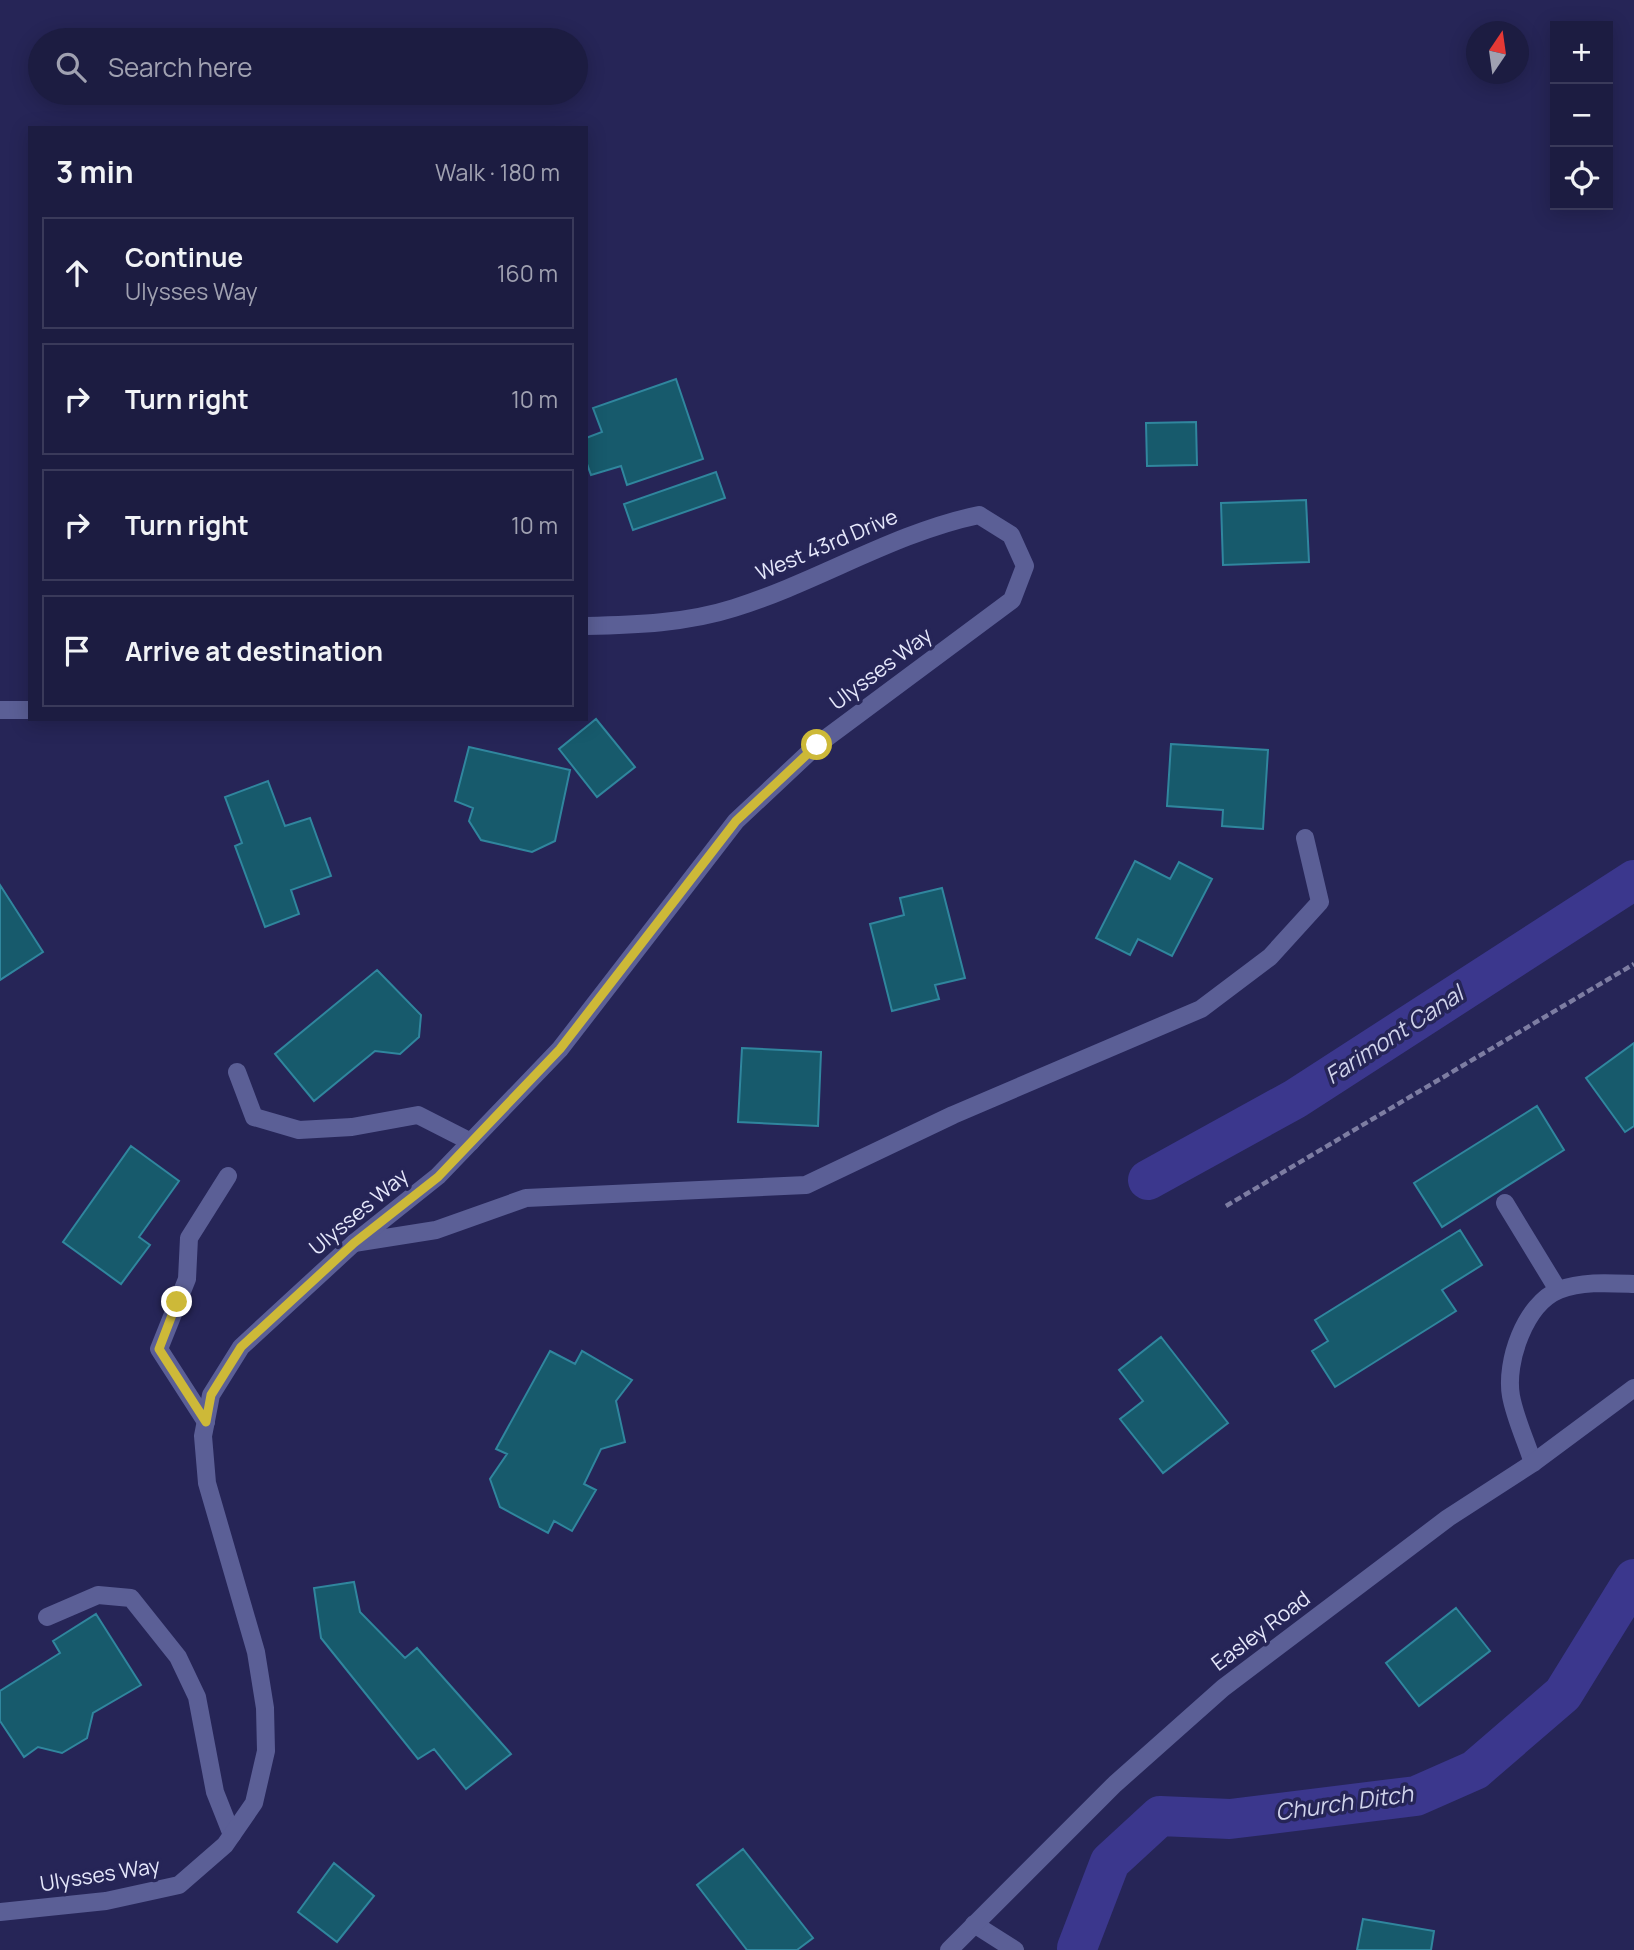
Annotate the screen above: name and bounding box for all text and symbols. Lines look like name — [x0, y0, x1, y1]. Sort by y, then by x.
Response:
north arrow — [1466, 21, 1529, 84]
map controls — [1550, 21, 1613, 210]
button: + — [1550, 21, 1613, 84]
search box — [28, 28, 588, 105]
icon: search — [52, 48, 90, 86]
text: Search here — [108, 49, 253, 85]
button: − — [1550, 84, 1613, 147]
button: locate — [1550, 147, 1613, 210]
text: 3 min — [56, 151, 134, 192]
text: Walk · 180 m — [435, 156, 560, 188]
text: Continue — [125, 239, 243, 275]
icon: ahead — [58, 254, 96, 292]
text: 160 m — [497, 257, 558, 289]
text: Ulysses Way — [125, 275, 258, 307]
icon: right — [58, 380, 96, 418]
text: Turn right — [125, 381, 249, 417]
text: 10 m — [511, 383, 558, 415]
street label: West 43rd Drive — [751, 502, 902, 587]
icon: right — [58, 506, 96, 544]
text: Turn right — [125, 507, 249, 543]
text: 10 m — [511, 509, 558, 541]
street label: Ulysses Way — [824, 621, 937, 716]
icon: arrive — [58, 632, 96, 670]
text: Arrive at destination — [125, 633, 383, 669]
route start — [801, 729, 832, 760]
water label: Farimont Canal — [1318, 976, 1471, 1091]
street label: Ulysses Way — [303, 1162, 414, 1261]
route end — [161, 1286, 192, 1317]
street label: Easley Road — [1205, 1584, 1315, 1676]
water label: Church Ditch — [1273, 1776, 1416, 1828]
street label: Ulysses Way — [38, 1851, 162, 1897]

